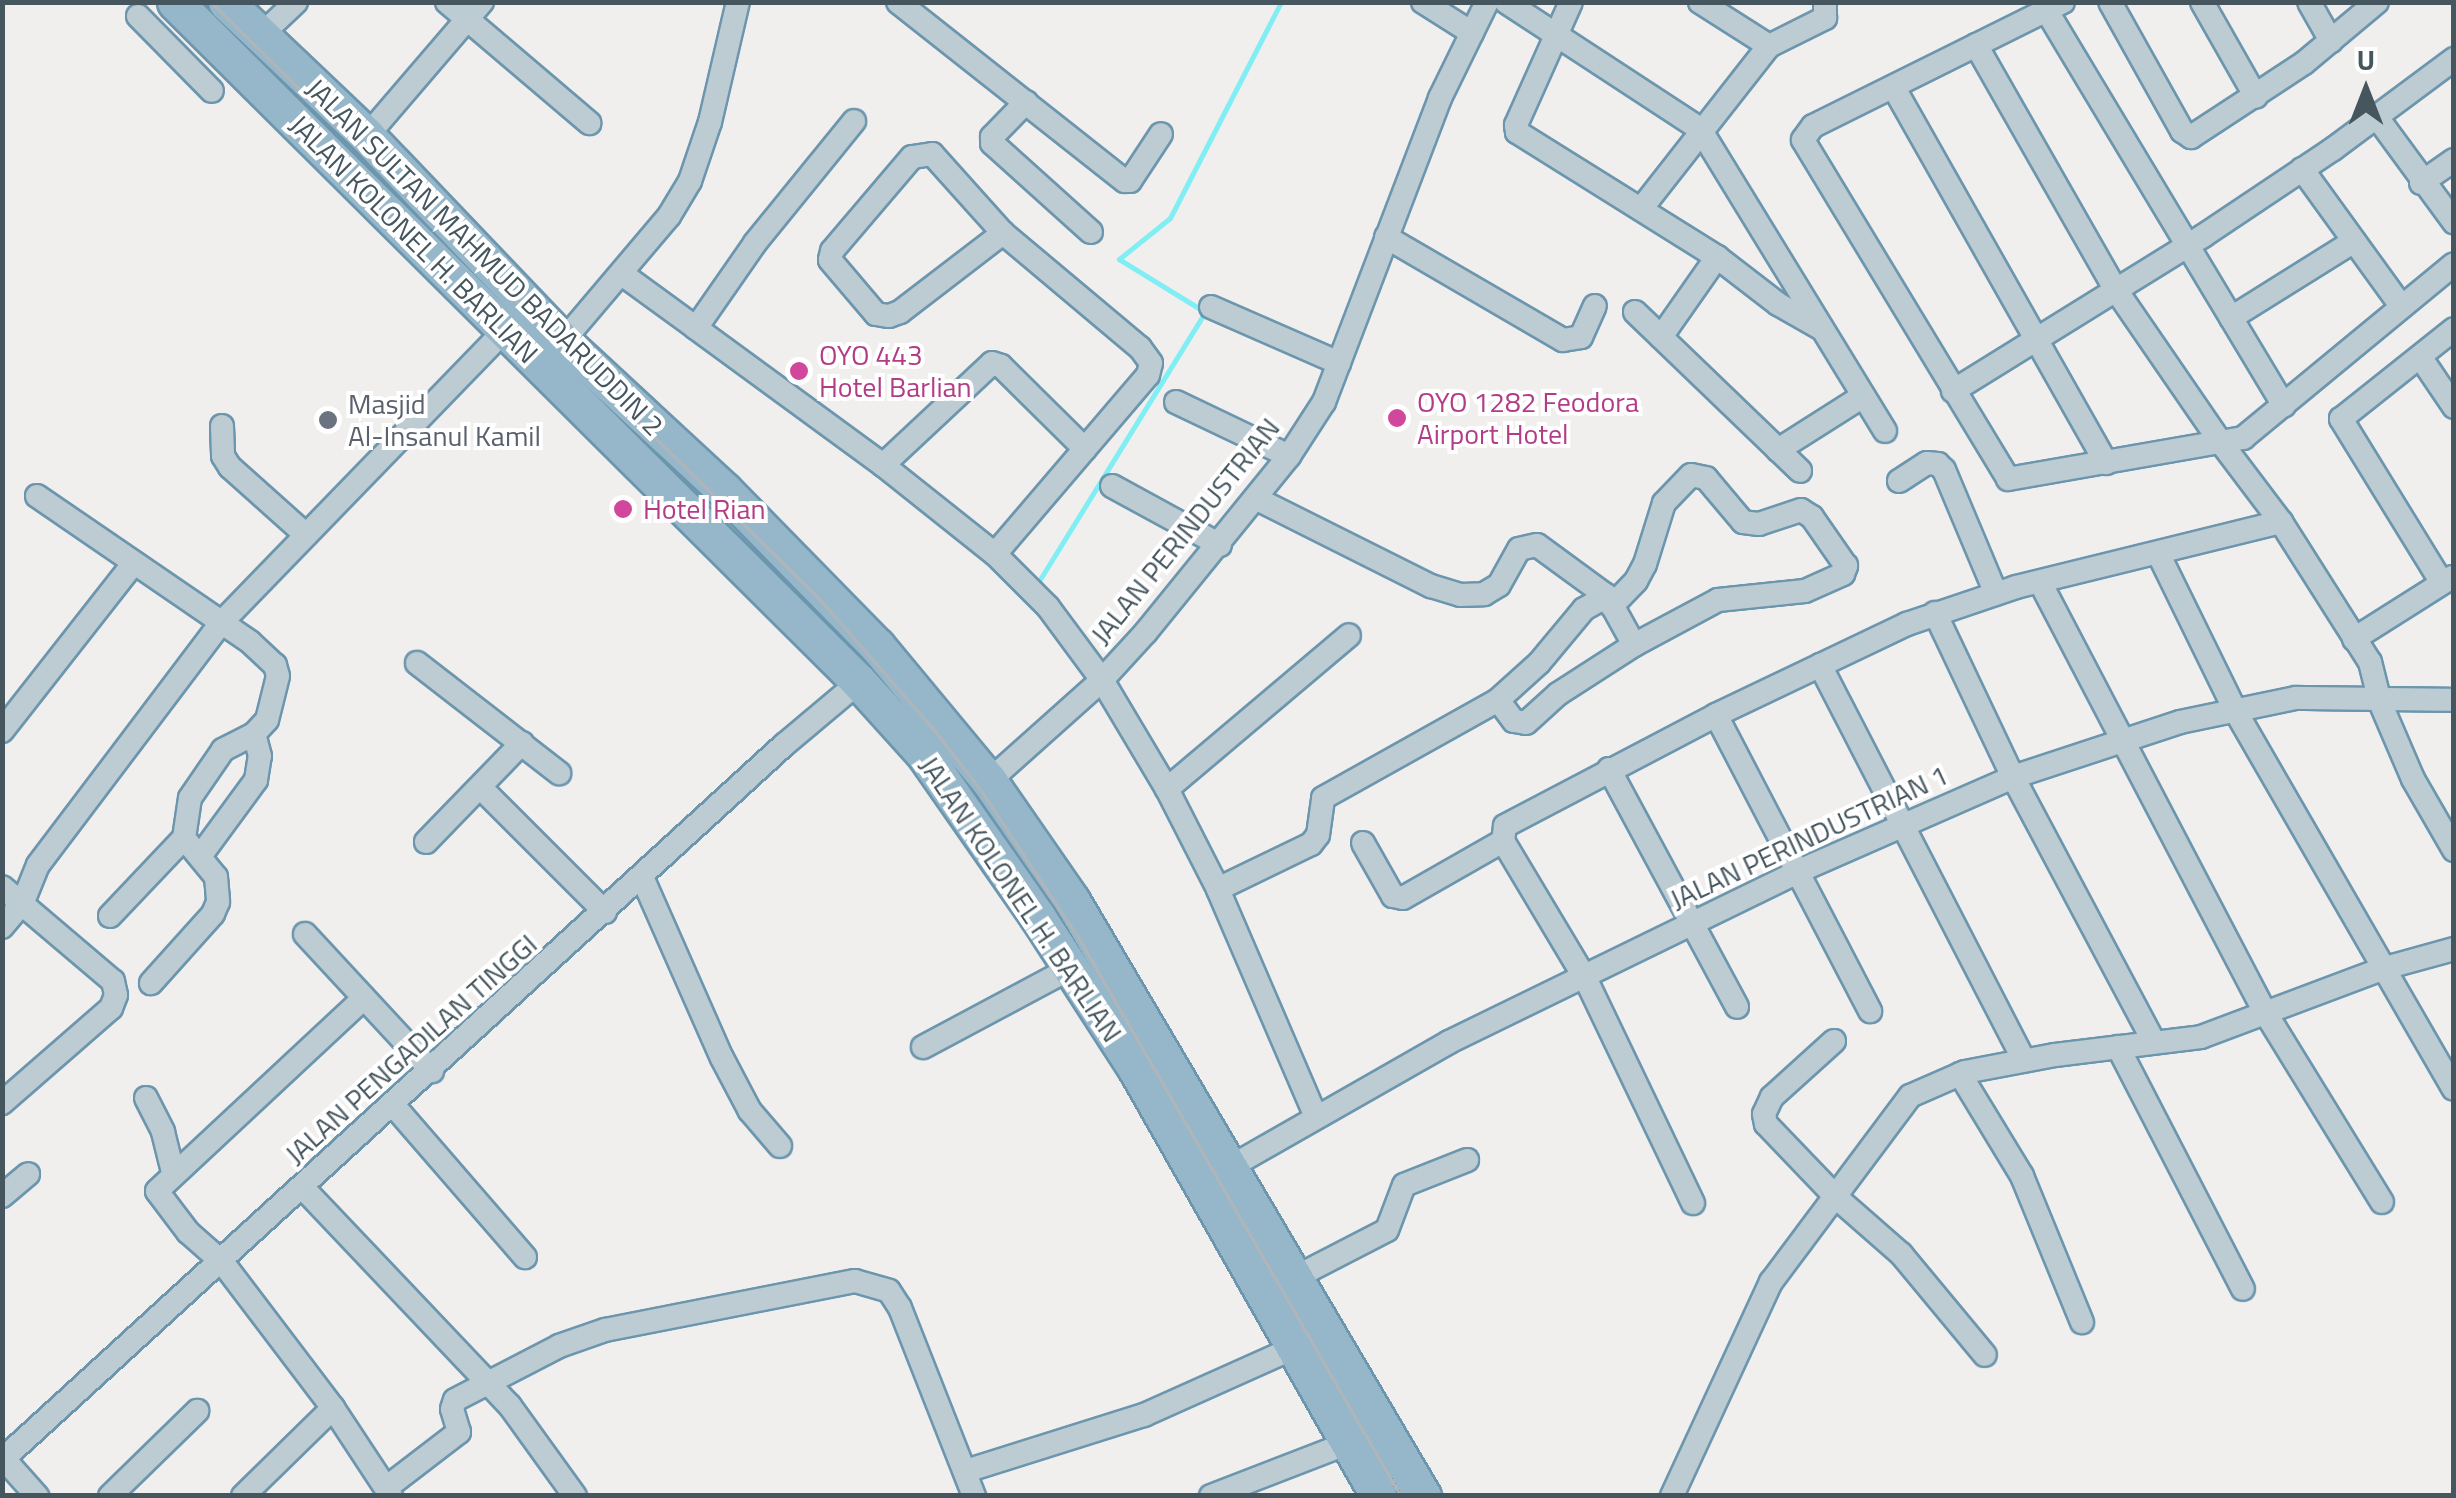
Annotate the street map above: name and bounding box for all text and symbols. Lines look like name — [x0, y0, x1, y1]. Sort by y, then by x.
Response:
text: U — [2357, 38, 2375, 81]
north arrow — [2316, 40, 2416, 140]
street label: JALAN SULTAN MAHMUD BADARUDDIN 2 — [300, 72, 670, 442]
street label: JALAN KOLONEL H. BARLIAN — [283, 108, 545, 370]
place label: OYO 443 Hotel Barlian — [819, 338, 972, 404]
marker: OYO 443 Hotel Barlian — [788, 360, 810, 382]
place label: OYO 1282 Feodora Airport Hotel — [1417, 385, 1639, 451]
place label: Masjid Al-Insanul Kamil — [348, 387, 541, 453]
marker: OYO 1282 Feodora Airport Hotel — [1386, 407, 1408, 429]
marker: Masjid Al-Insanul Kamil — [317, 409, 339, 431]
street label: JALAN PERINDUSTRIAN — [1084, 411, 1286, 651]
place label: Hotel Rian — [643, 492, 765, 526]
marker: Hotel Rian — [612, 498, 634, 520]
street label: JALAN KOLONEL H. BARLIAN — [913, 750, 1129, 1048]
street label: JALAN PERINDUSTRIAN 1 — [1665, 758, 1953, 916]
street label: JALAN PENGADILAN TINGGI — [278, 927, 544, 1171]

